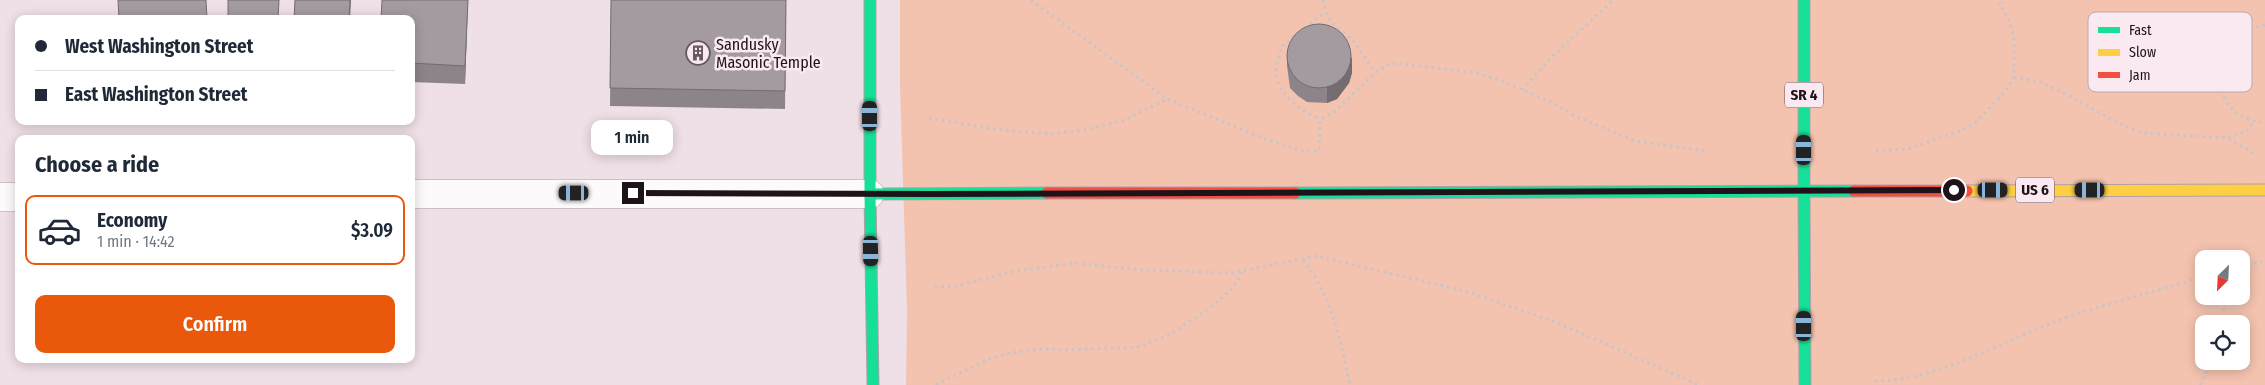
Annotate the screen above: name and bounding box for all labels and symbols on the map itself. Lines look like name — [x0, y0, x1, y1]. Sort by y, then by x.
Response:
legend — [2088, 12, 2252, 92]
text: Fast — [2129, 22, 2152, 39]
place label: Sandusky Masonic Temple — [716, 35, 821, 72]
building icon: Sandusky Masonic Temple — [685, 40, 711, 66]
text: Slow — [2129, 44, 2156, 61]
text: Jam — [2129, 67, 2150, 84]
road number: SR 4 — [1785, 82, 1823, 108]
car — [862, 101, 877, 131]
callout: 1 min — [592, 120, 674, 156]
car — [1796, 135, 1811, 165]
road number: US 6 — [2016, 178, 2054, 202]
route start — [1943, 179, 1965, 201]
route end — [622, 182, 644, 204]
car — [1978, 183, 2008, 198]
car — [2075, 183, 2105, 198]
car — [559, 186, 589, 201]
car — [863, 236, 878, 266]
north arrow — [2195, 250, 2250, 305]
car — [1796, 311, 1811, 341]

